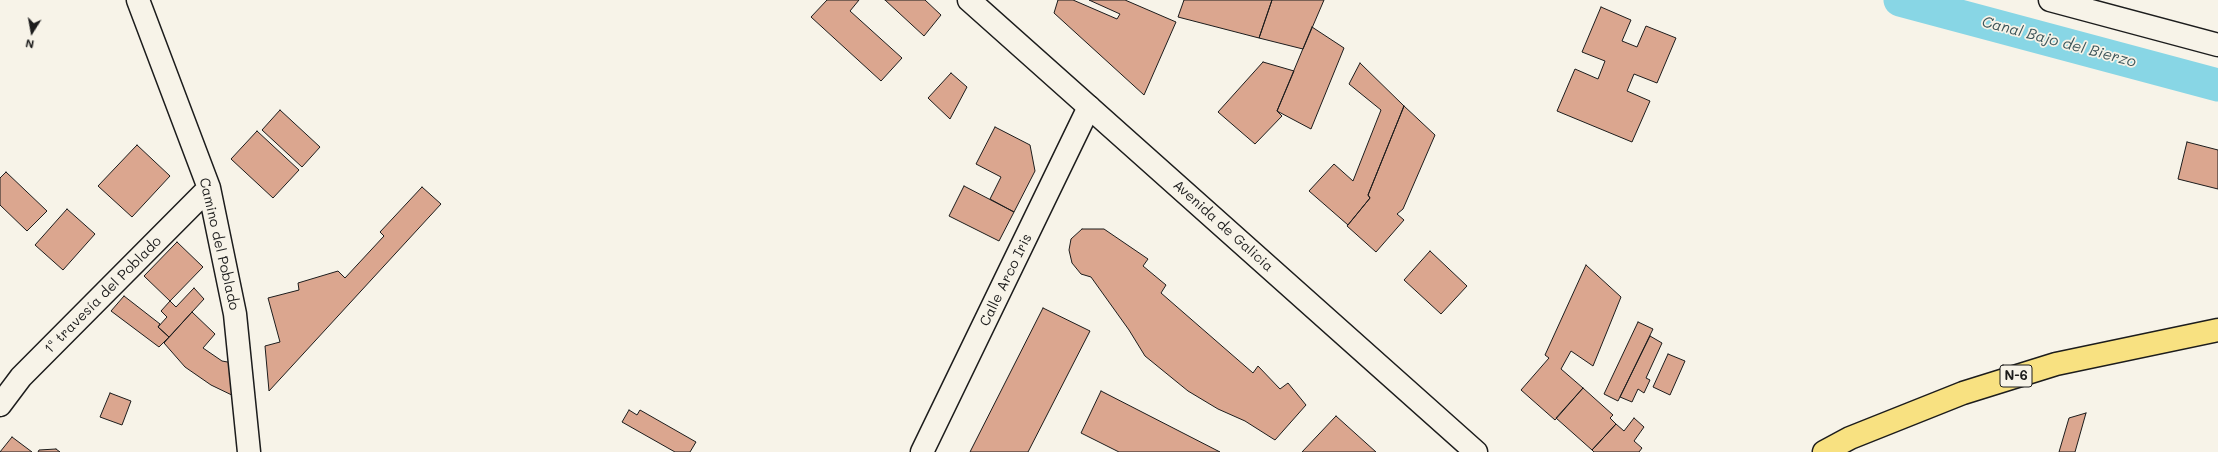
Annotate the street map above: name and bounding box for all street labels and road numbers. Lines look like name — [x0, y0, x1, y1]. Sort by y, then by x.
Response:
street label: Camino del Poblado — [196, 176, 242, 312]
street label: Avenida de Galicia — [1170, 177, 1276, 275]
street label: Calle Arco Iris — [976, 231, 1036, 329]
street label: 1ª travesía del Poblado — [41, 233, 165, 357]
road number: N-6 — [2000, 365, 2032, 387]

